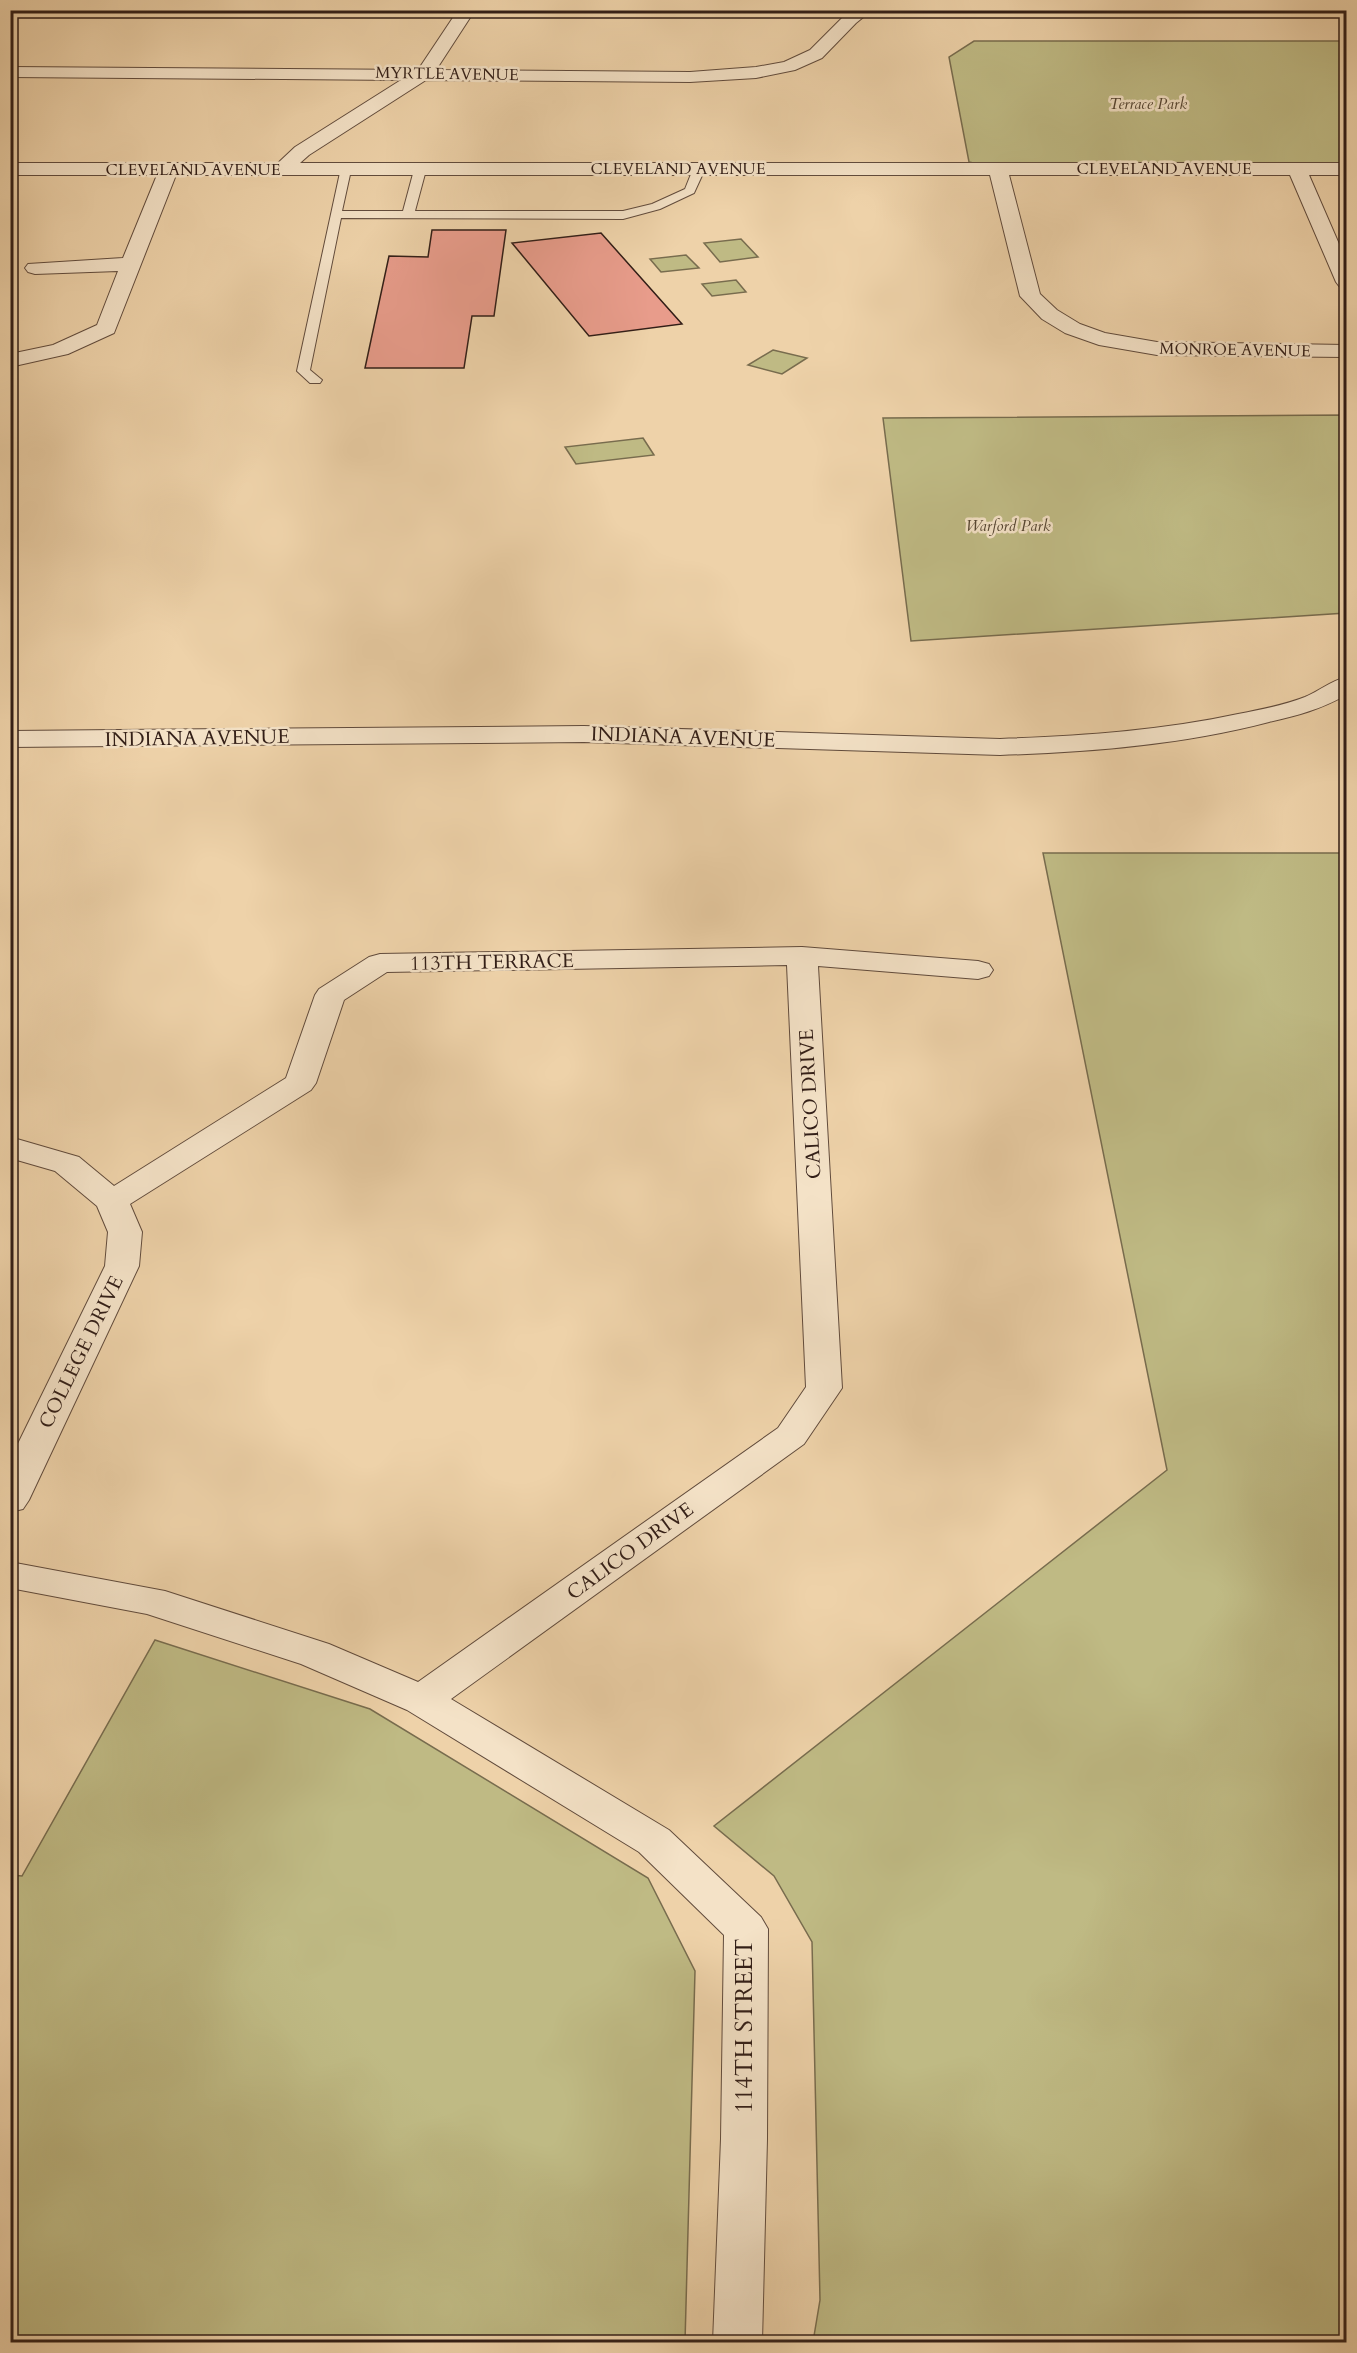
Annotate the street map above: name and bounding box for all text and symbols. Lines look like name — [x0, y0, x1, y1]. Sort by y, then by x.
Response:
street label: MYRTLE AVENUE — [375, 62, 519, 86]
park label: Terrace Park — [1109, 93, 1187, 115]
street label: CLEVELAND AVENUE — [590, 158, 766, 180]
street label: CLEVELAND AVENUE — [1076, 158, 1252, 180]
street label: CLEVELAND AVENUE — [105, 159, 281, 181]
street label: MONROE AVENUE — [1159, 338, 1311, 362]
park label: Warford Park — [965, 515, 1051, 537]
street label: INDIANA AVENUE — [590, 720, 776, 754]
street label: INDIANA AVENUE — [104, 723, 290, 753]
street label: 113TH TERRACE — [410, 947, 574, 977]
street label: CALICO DRIVE — [793, 1028, 827, 1180]
street label: COLLEGE DRIVE — [32, 1271, 130, 1433]
street label: CALICO DRIVE — [561, 1496, 699, 1606]
street label: 114TH STREET — [728, 1939, 761, 2113]

